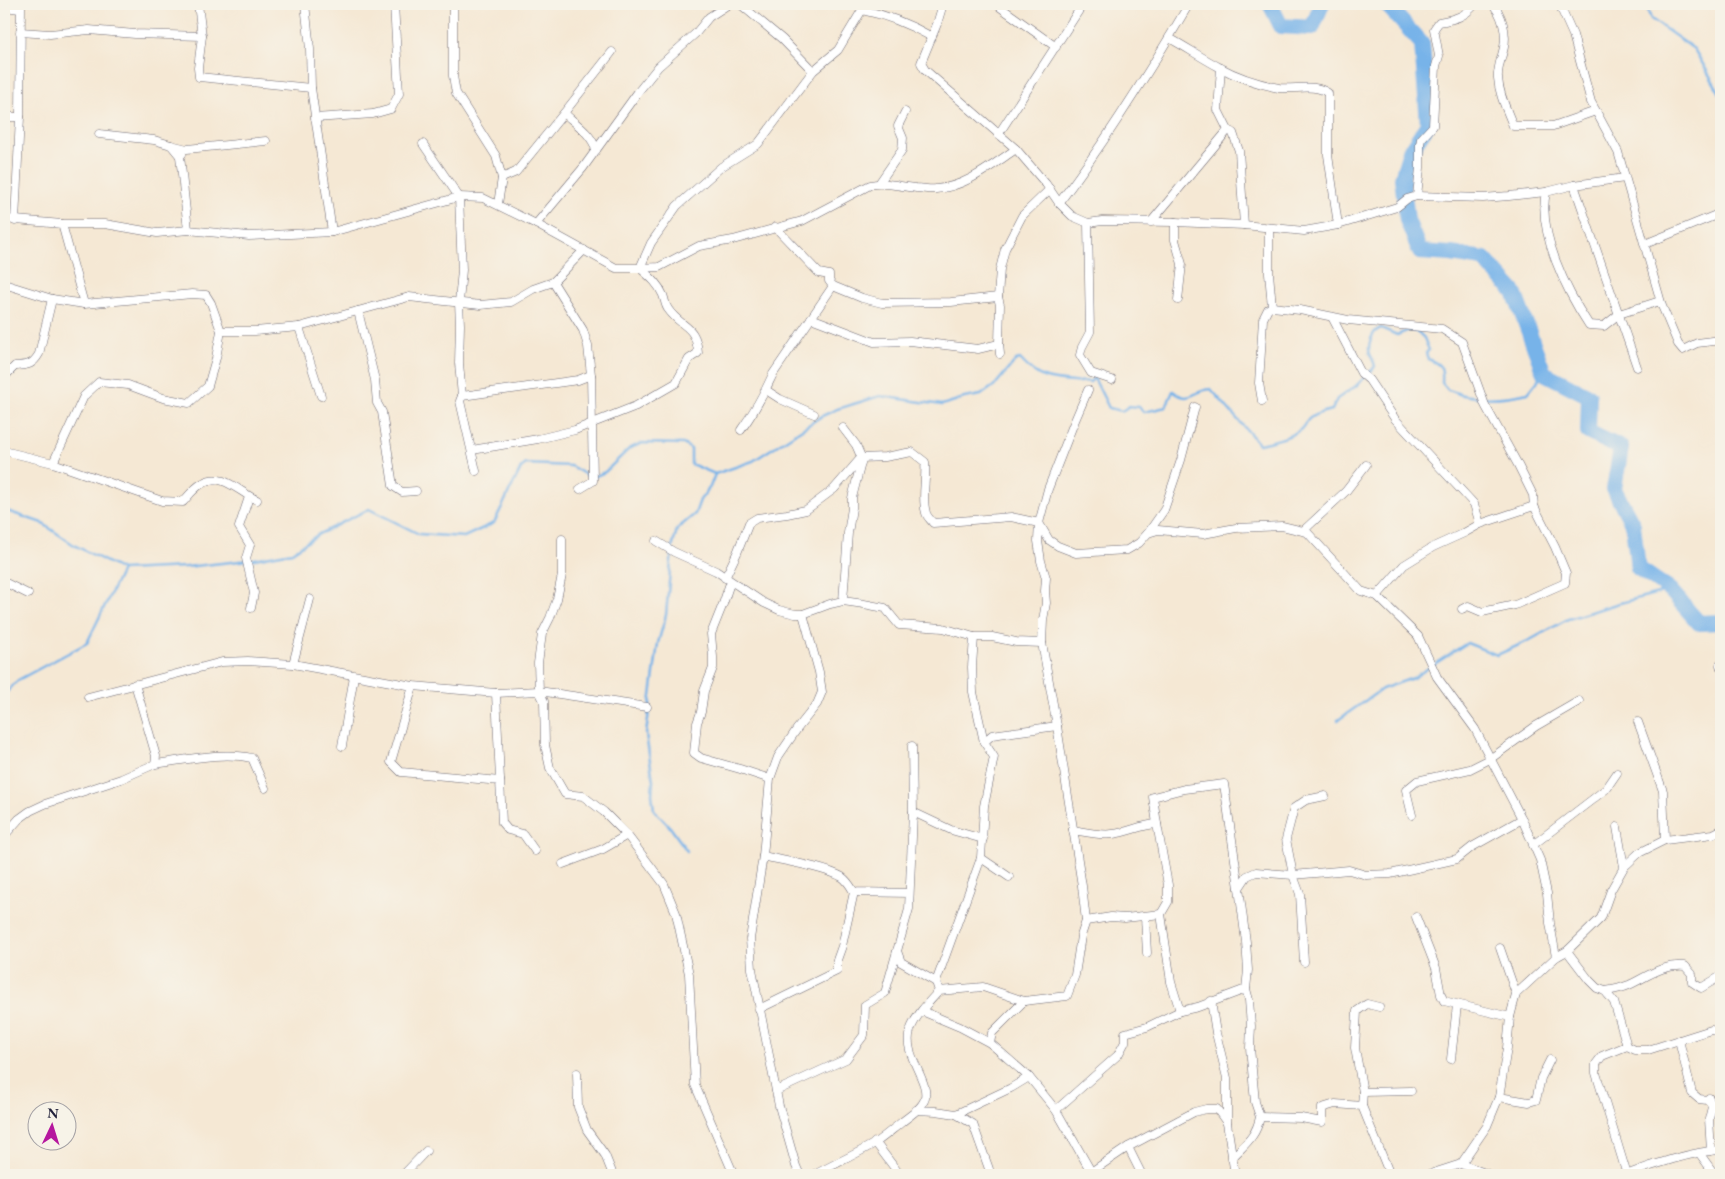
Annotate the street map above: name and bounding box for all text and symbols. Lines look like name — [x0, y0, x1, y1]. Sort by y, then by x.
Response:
north arrow — [28, 1102, 78, 1152]
text: N — [47, 1104, 60, 1122]

